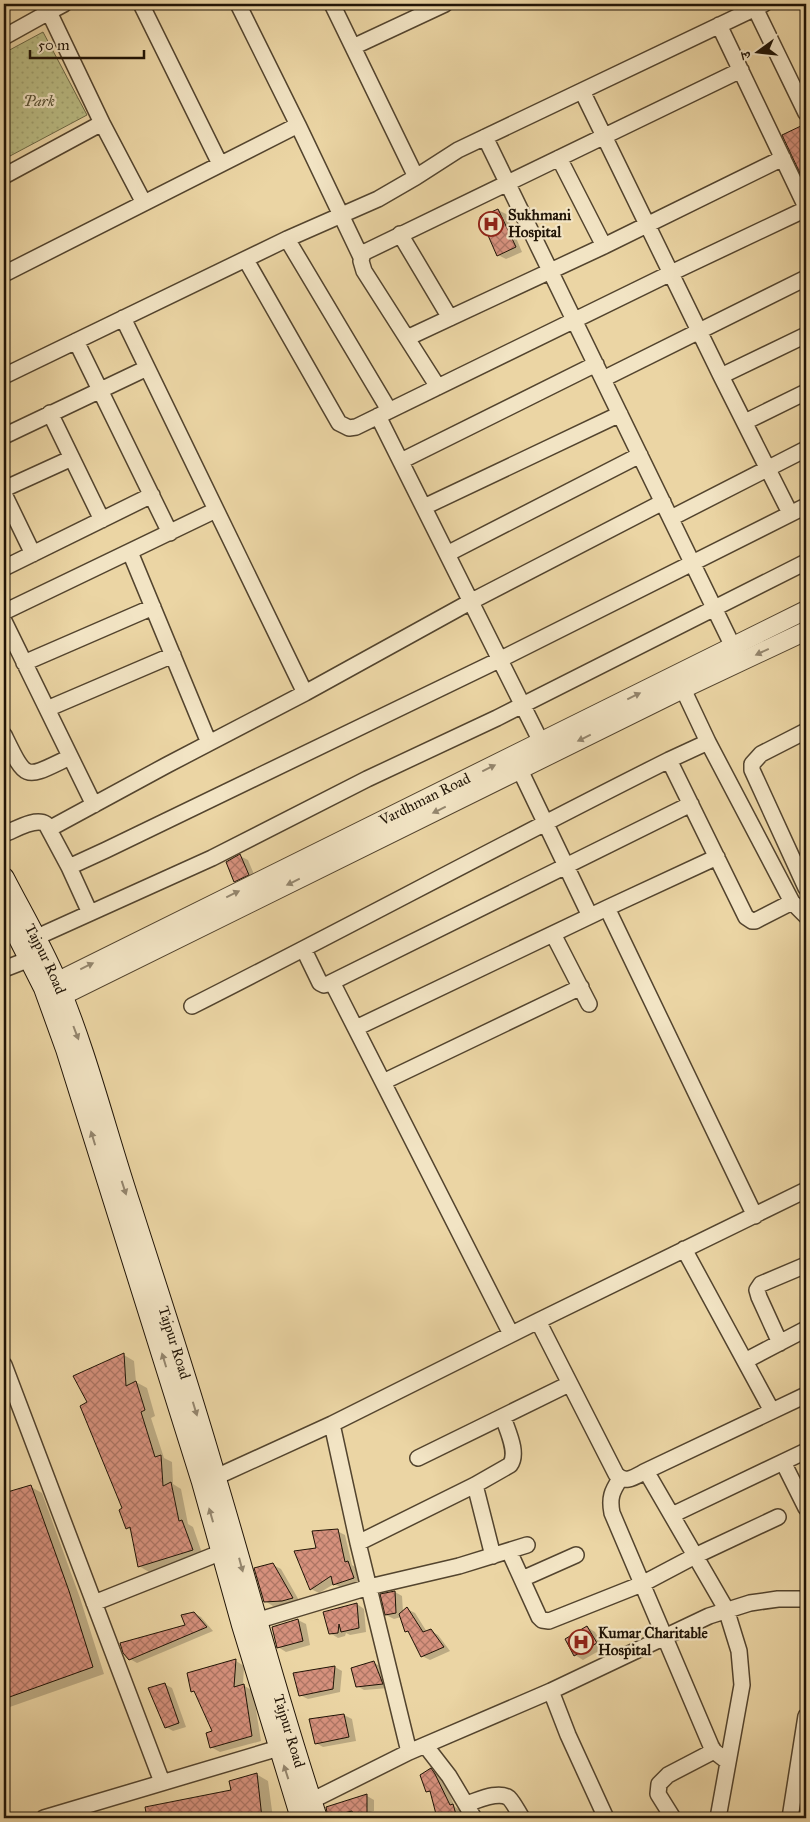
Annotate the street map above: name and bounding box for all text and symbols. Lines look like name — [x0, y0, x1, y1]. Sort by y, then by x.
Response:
scale bar — [30, 28, 144, 60]
north arrow — [732, 28, 782, 78]
text: 50 m — [38, 36, 70, 54]
text: उ — [737, 49, 755, 62]
park label: Park — [23, 92, 55, 110]
place label: Sukhmani Hospital — [508, 206, 572, 242]
hospital icon: Sukhmani Hospital — [478, 211, 504, 237]
one-way arrow — [755, 648, 769, 656]
one-way arrow — [627, 692, 641, 700]
one-way arrow — [577, 734, 591, 742]
one-way arrow — [481, 764, 496, 772]
street label: Vardhman Road — [375, 769, 474, 830]
one-way arrow — [431, 806, 446, 814]
one-way arrow — [286, 878, 300, 886]
one-way arrow — [226, 890, 240, 898]
street label: Tajpur Road — [21, 921, 70, 997]
one-way arrow — [80, 962, 95, 970]
one-way arrow — [72, 1026, 80, 1040]
one-way arrow — [89, 1131, 97, 1146]
one-way arrow — [121, 1180, 129, 1195]
street label: Tajpur Road — [154, 1304, 195, 1382]
one-way arrow — [160, 1352, 168, 1367]
one-way arrow — [191, 1402, 199, 1417]
one-way arrow — [207, 1508, 215, 1523]
one-way arrow — [237, 1558, 245, 1573]
place label: Kumar Charitable Hospital — [598, 1624, 709, 1660]
hospital icon: Kumar Charitable Hospital — [568, 1629, 594, 1655]
street label: Tajpur Road — [270, 1692, 309, 1770]
one-way arrow — [282, 1764, 290, 1779]

